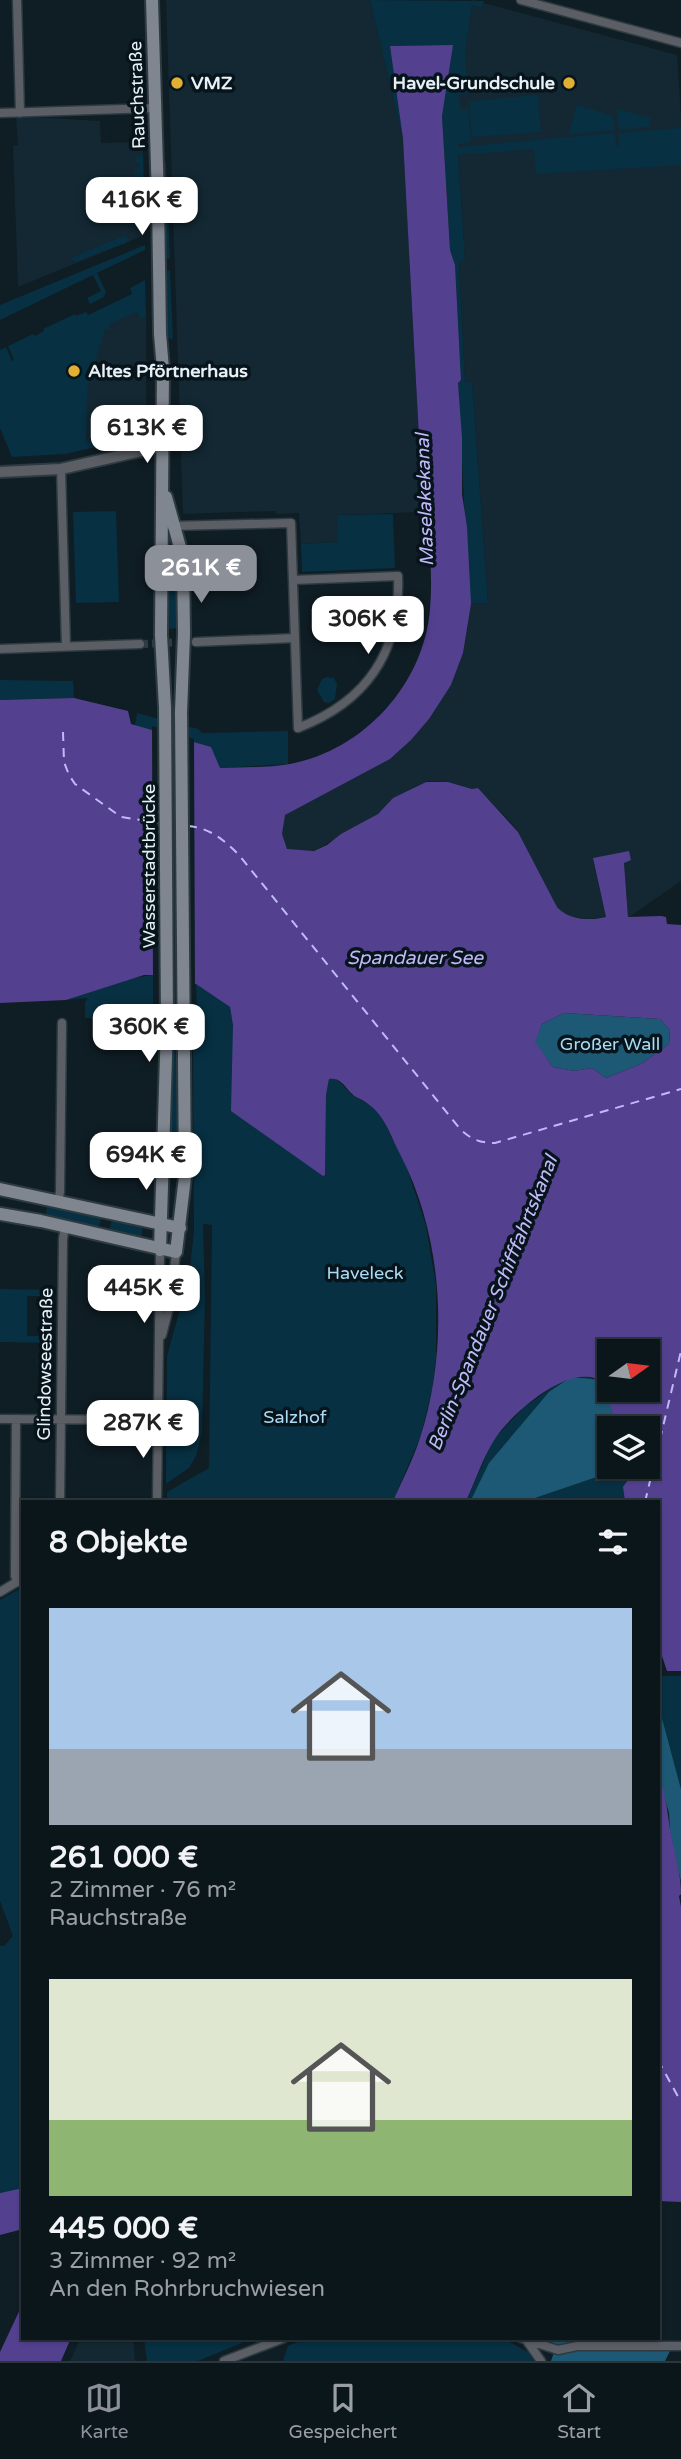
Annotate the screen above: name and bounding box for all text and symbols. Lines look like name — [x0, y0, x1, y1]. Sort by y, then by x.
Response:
street label: Rauchstraße — [124, 41, 150, 149]
place label: VMZ — [191, 72, 233, 94]
place label: Havel-Grundschule — [393, 72, 555, 94]
marker: VMZ — [169, 75, 185, 91]
marker: Havel-Grundschule — [561, 75, 577, 91]
pin: 416K € — [85, 177, 199, 237]
text: 416K € — [102, 186, 182, 214]
place label: Altes Pförtnerhaus — [88, 360, 248, 382]
marker: Altes Pförtnerhaus — [66, 363, 82, 379]
pin: 613K € — [90, 406, 204, 465]
text: 613K € — [107, 414, 187, 442]
water label: Maselakekanal — [412, 431, 438, 567]
pin: 261K € — [144, 546, 258, 605]
text: 261K € — [161, 554, 241, 582]
pin: 306K € — [311, 596, 425, 656]
text: 306K € — [328, 605, 408, 633]
street label: Wasserstadtbrücke — [138, 784, 160, 948]
water label: Spandauer See — [347, 947, 484, 969]
pin: 360K € — [92, 1004, 206, 1064]
text: 360K € — [109, 1013, 189, 1041]
park label: Großer Wall — [560, 1033, 660, 1055]
pin: 694K € — [89, 1132, 203, 1192]
text: 694K € — [106, 1141, 186, 1169]
water label: Berlin-Spandauer Schifffahrtskanal — [424, 1151, 563, 1454]
park label: Haveleck — [326, 1262, 404, 1284]
pin: 445K € — [87, 1266, 201, 1325]
text: 445K € — [104, 1274, 184, 1302]
street label: Glindowseestraße — [33, 1288, 57, 1440]
north arrow — [597, 1339, 660, 1402]
map controls — [597, 1339, 660, 1479]
pin: 287K € — [86, 1400, 200, 1460]
park label: Salzhof — [263, 1406, 327, 1428]
text: 287K € — [103, 1409, 183, 1437]
button: layers — [597, 1416, 660, 1479]
icon: filters — [594, 1523, 632, 1561]
text: 8 Objekte — [49, 1524, 188, 1561]
icon: home — [278, 1653, 404, 1779]
text: 261 000 € — [49, 1839, 198, 1876]
text: 2 Zimmer · 76 m² — [49, 1876, 236, 1904]
text: Rauchstraße — [49, 1904, 187, 1932]
icon: home — [278, 2024, 404, 2150]
text: 445 000 € — [49, 2210, 198, 2247]
text: 3 Zimmer · 92 m² — [49, 2247, 236, 2275]
text: An den Rohrbruchwiesen — [49, 2275, 325, 2303]
tab: Karte — [80, 2379, 129, 2443]
tab: Gespeichert — [289, 2379, 397, 2443]
tab: Start — [557, 2379, 601, 2443]

